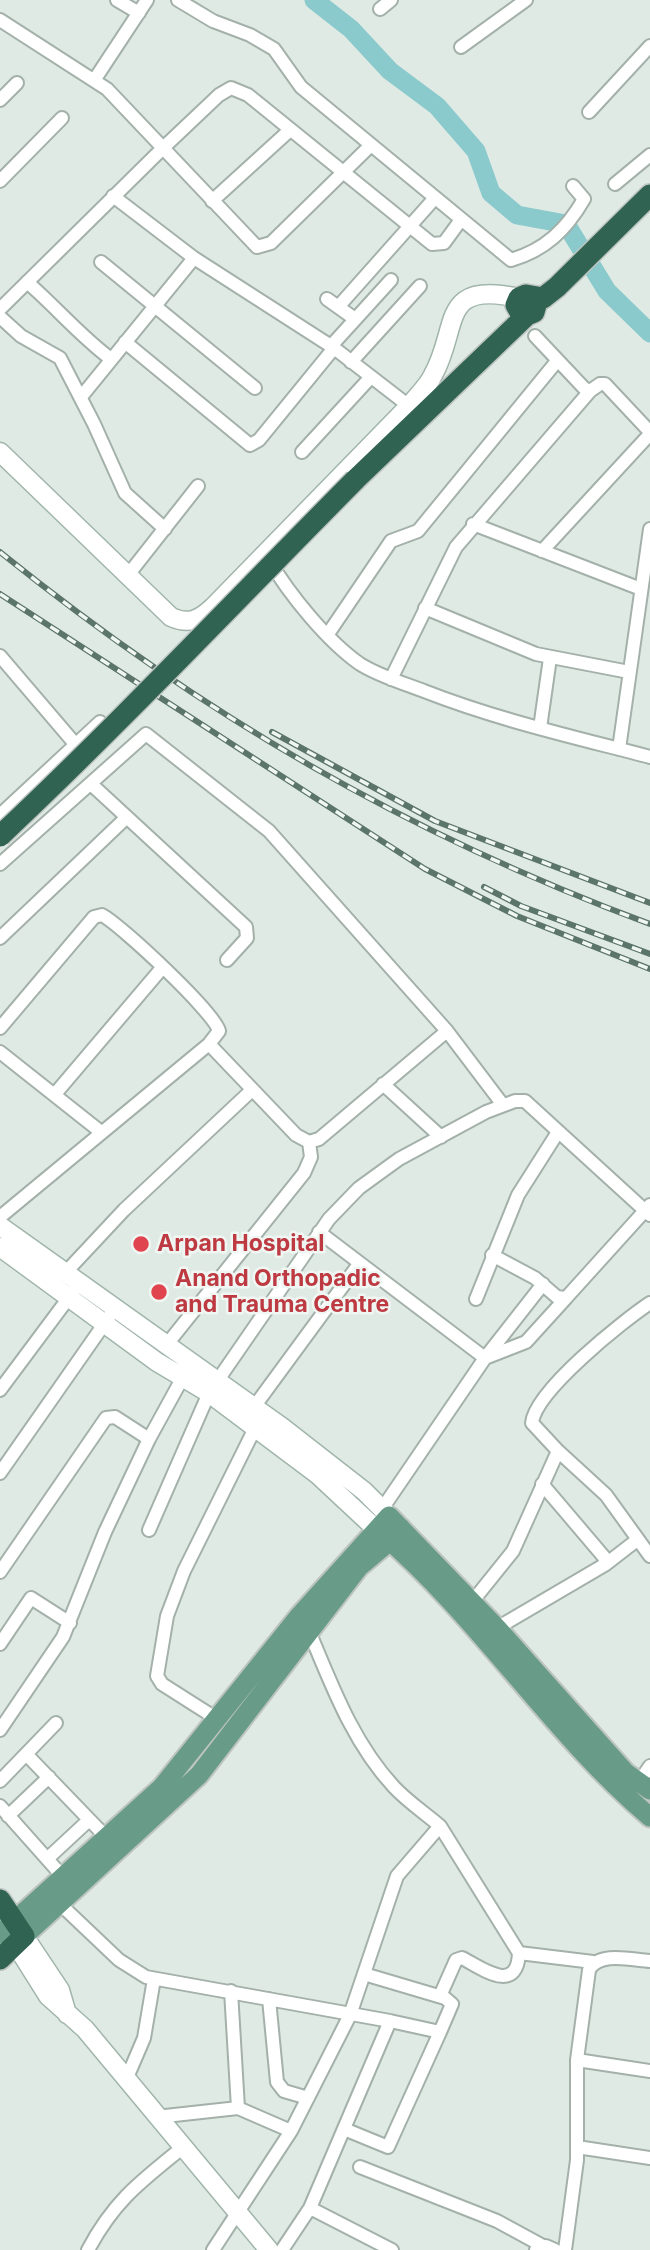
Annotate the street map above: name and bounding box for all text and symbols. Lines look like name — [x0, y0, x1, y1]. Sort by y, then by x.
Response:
place label: Arpan Hospital — [157, 1230, 325, 1258]
marker: Arpan Hospital — [131, 1234, 151, 1254]
place label: Anand Orthopadic and Trauma Centre — [175, 1265, 389, 1319]
marker: Anand Orthopadic and Trauma Centre — [149, 1282, 169, 1302]

